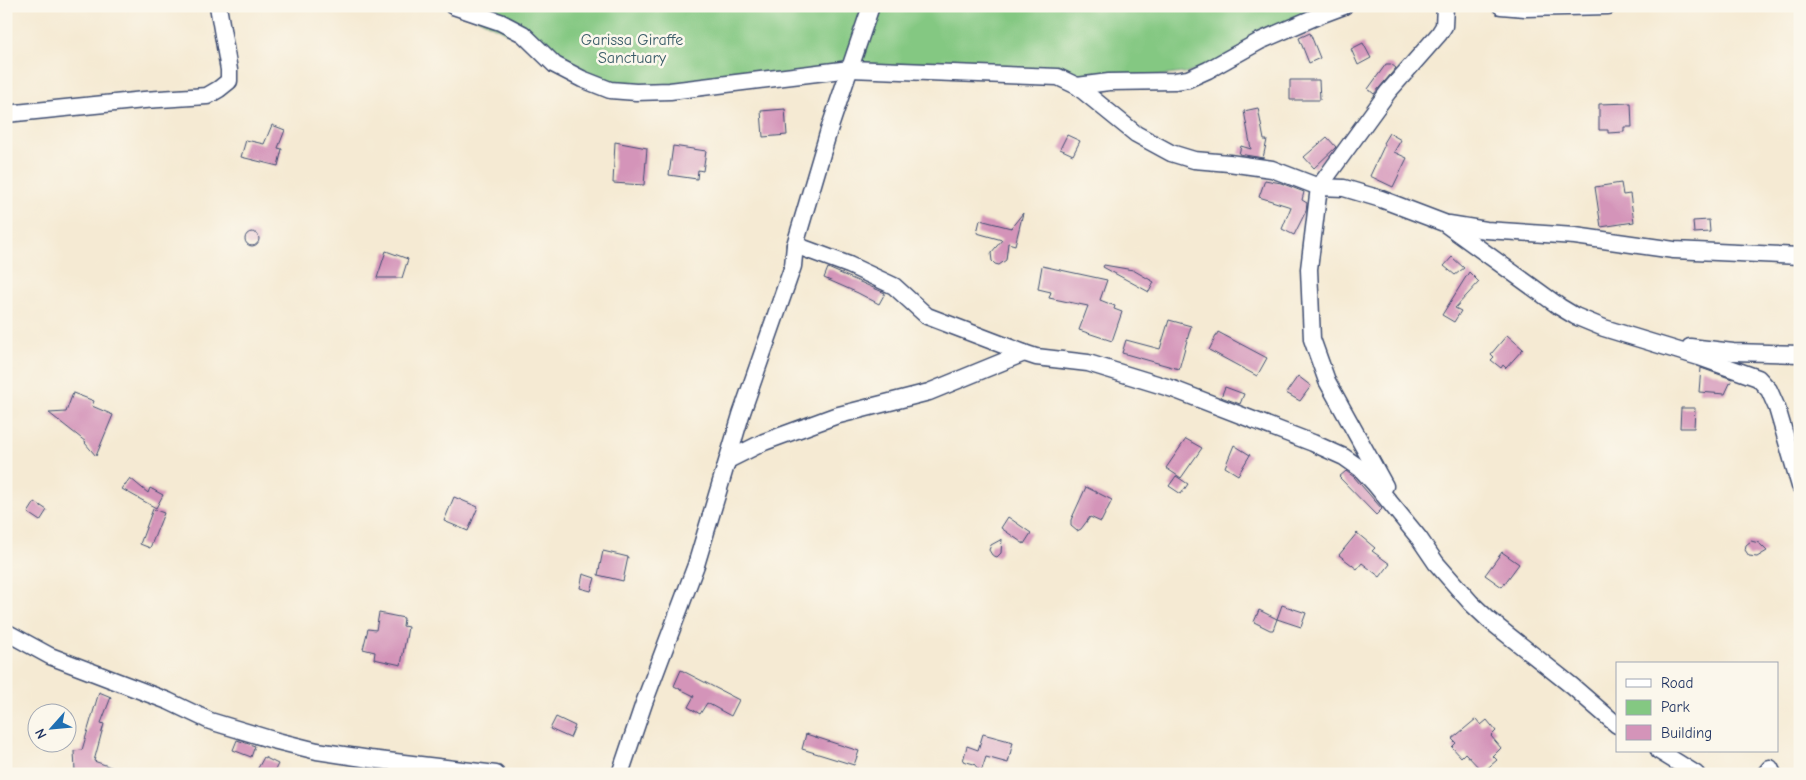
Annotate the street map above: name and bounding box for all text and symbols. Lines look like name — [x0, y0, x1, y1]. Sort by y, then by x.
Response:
park label: Garissa Giraffe Sanctuary — [581, 31, 683, 67]
legend — [1616, 662, 1778, 752]
text: Road — [1661, 674, 1693, 692]
text: Park — [1661, 698, 1690, 716]
north arrow — [28, 702, 78, 752]
text: Building — [1661, 724, 1712, 742]
text: N — [31, 726, 51, 742]

